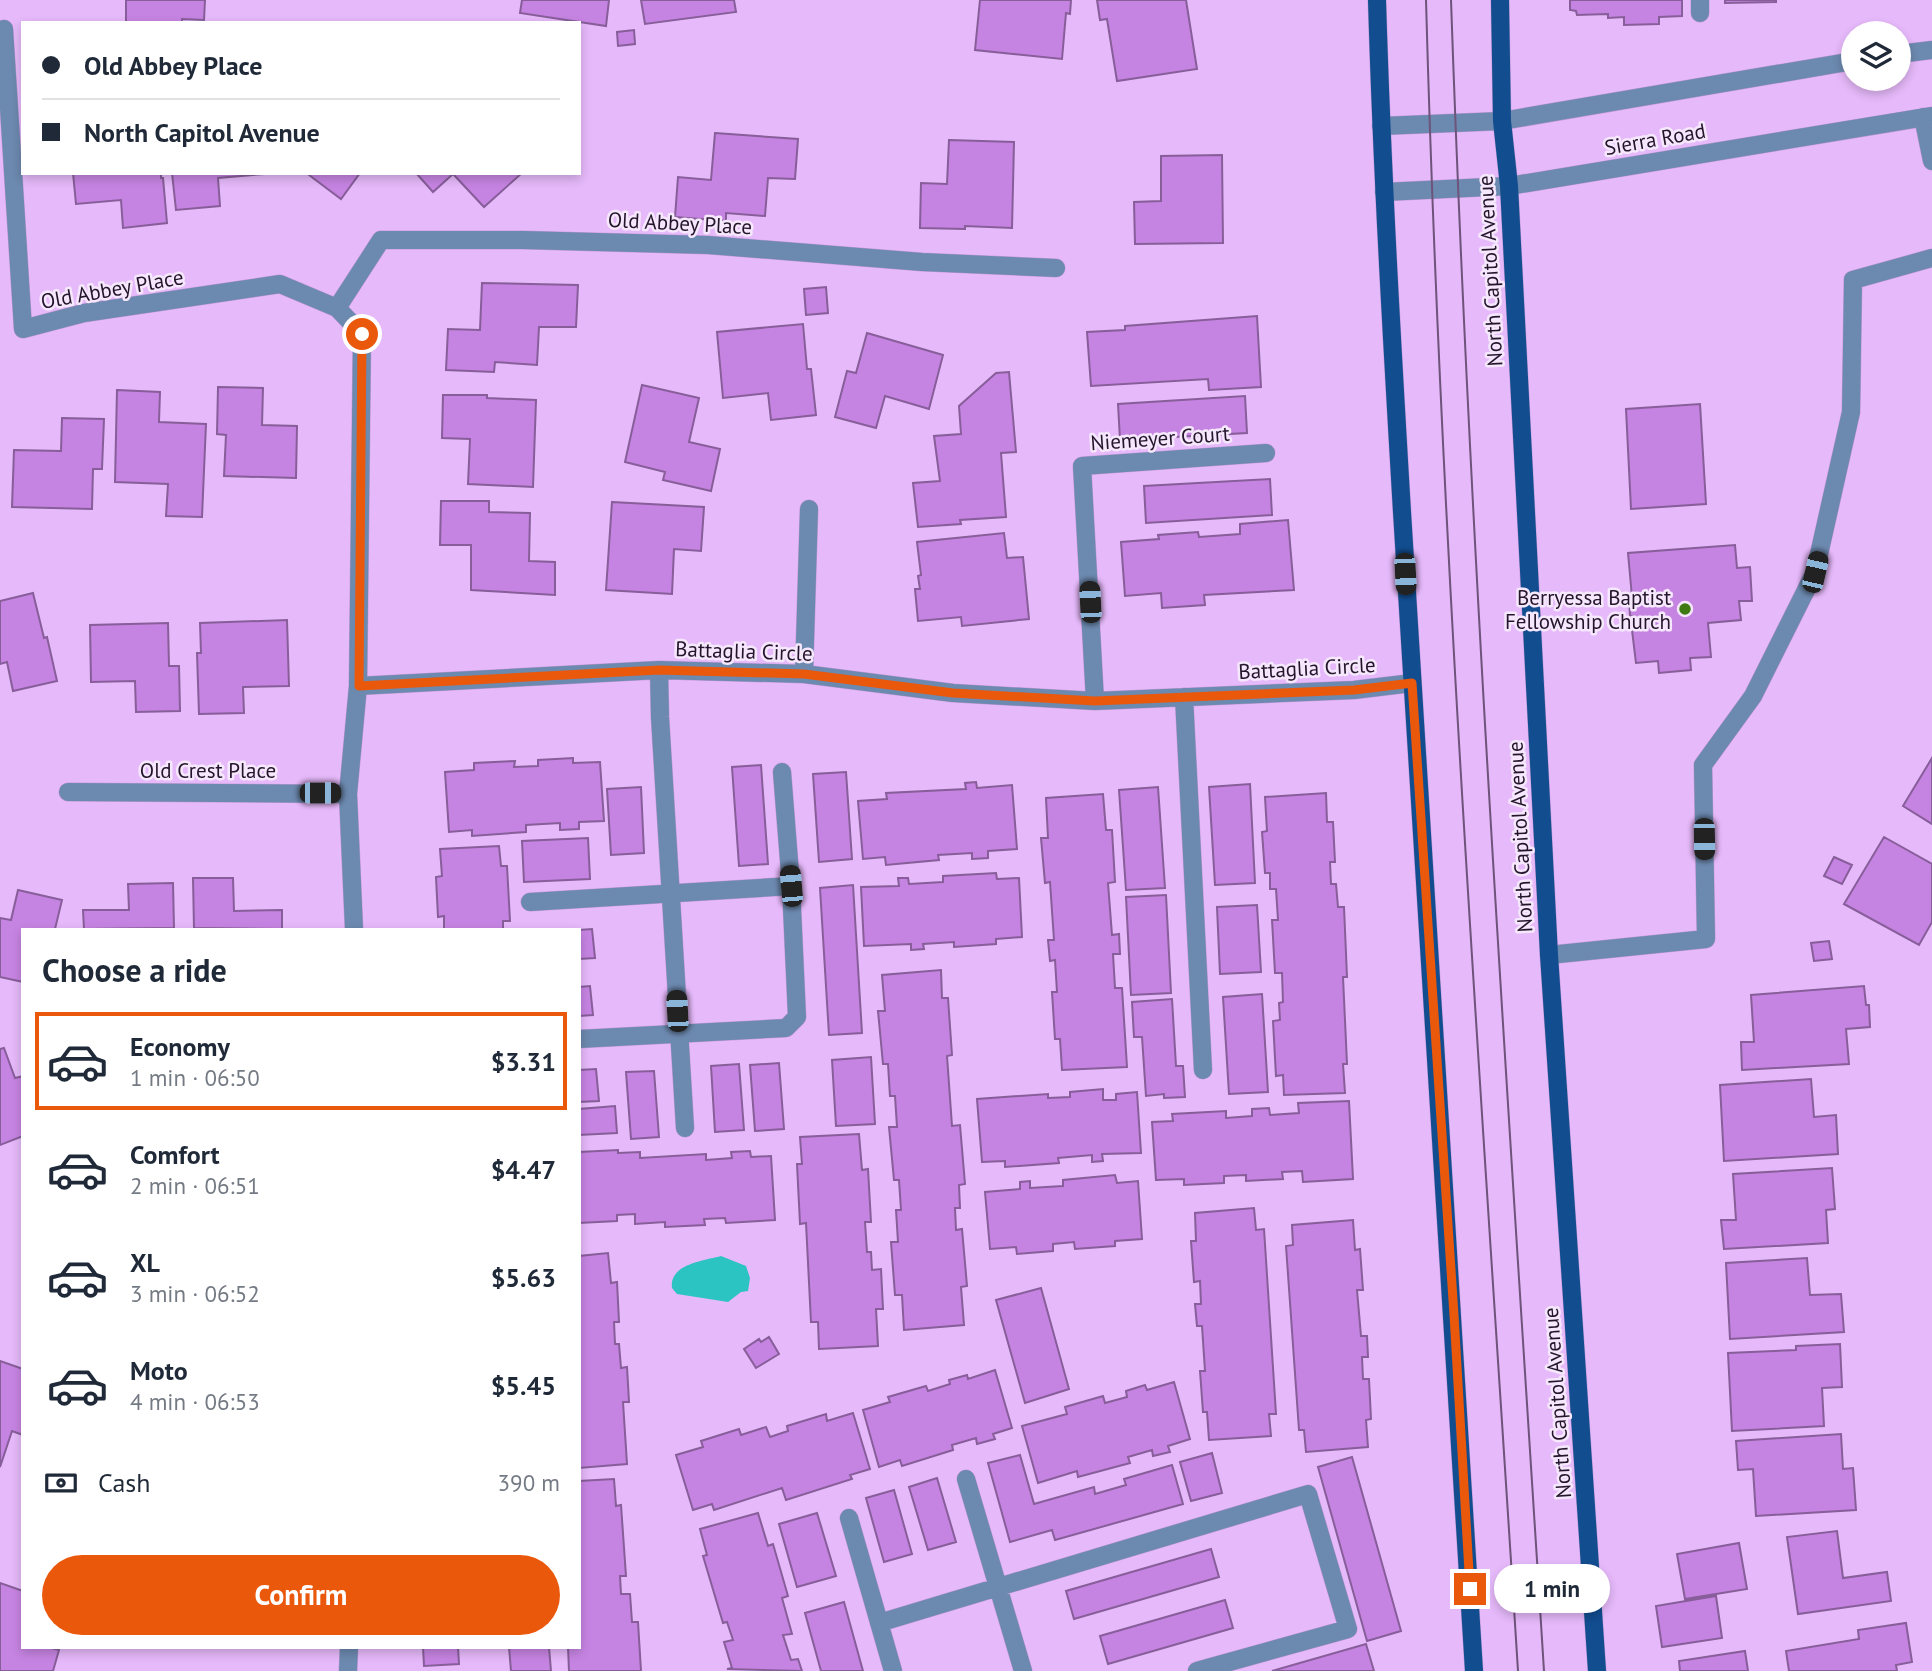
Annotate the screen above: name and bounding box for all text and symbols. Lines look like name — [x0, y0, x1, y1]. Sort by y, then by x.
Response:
map controls — [1841, 21, 1911, 91]
button: layers — [1841, 21, 1911, 91]
text: Old Abbey Place — [84, 49, 263, 82]
text: North Capitol Avenue — [84, 116, 320, 149]
street label: Sierra Road — [1602, 117, 1708, 161]
street label: North Capitol Avenue — [1472, 175, 1508, 367]
street label: Old Abbey Place — [607, 206, 753, 240]
street label: Old Abbey Place — [39, 263, 185, 315]
route start — [346, 318, 378, 350]
street label: Niemeyer Court — [1090, 420, 1230, 456]
car — [1801, 549, 1830, 595]
car — [1394, 552, 1417, 596]
car — [1079, 580, 1102, 624]
place label: Berryessa Baptist Fellowship Church — [1505, 584, 1671, 635]
marker: Berryessa Baptist Fellowship Church — [1677, 601, 1693, 617]
street label: Battaglia Circle — [675, 635, 813, 667]
street label: Battaglia Circle — [1238, 651, 1376, 685]
street label: North Capitol Avenue — [1502, 741, 1538, 933]
street label: Old Crest Place — [140, 757, 276, 784]
car — [300, 783, 342, 804]
car — [1694, 818, 1715, 860]
car — [779, 864, 804, 908]
text: Choose a ride — [42, 949, 227, 991]
car — [666, 989, 689, 1033]
icon: car — [46, 1030, 109, 1093]
text: Economy — [130, 1030, 230, 1063]
text: $3.31 — [491, 1045, 556, 1078]
text: 1 min · 06:50 — [130, 1063, 260, 1092]
icon: car — [46, 1138, 109, 1201]
text: Comfort — [130, 1138, 220, 1171]
text: $4.47 — [491, 1153, 556, 1186]
text: 2 min · 06:51 — [130, 1171, 260, 1200]
icon: car — [46, 1246, 109, 1309]
text: XL — [130, 1246, 160, 1279]
text: $5.63 — [491, 1261, 556, 1294]
text: 3 min · 06:52 — [130, 1279, 260, 1308]
street label: North Capitol Avenue — [1537, 1307, 1577, 1499]
icon: car — [46, 1354, 109, 1417]
text: Moto — [130, 1354, 188, 1387]
text: $5.45 — [491, 1369, 556, 1402]
text: 4 min · 06:53 — [130, 1387, 260, 1416]
icon: cash — [42, 1464, 80, 1502]
text: Cash — [98, 1466, 150, 1499]
text: 390 m — [498, 1468, 560, 1497]
button: Confirm — [42, 1555, 560, 1635]
callout: 1 min — [1494, 1564, 1610, 1614]
route end — [1454, 1573, 1486, 1605]
text: 1 min — [1524, 1574, 1580, 1603]

